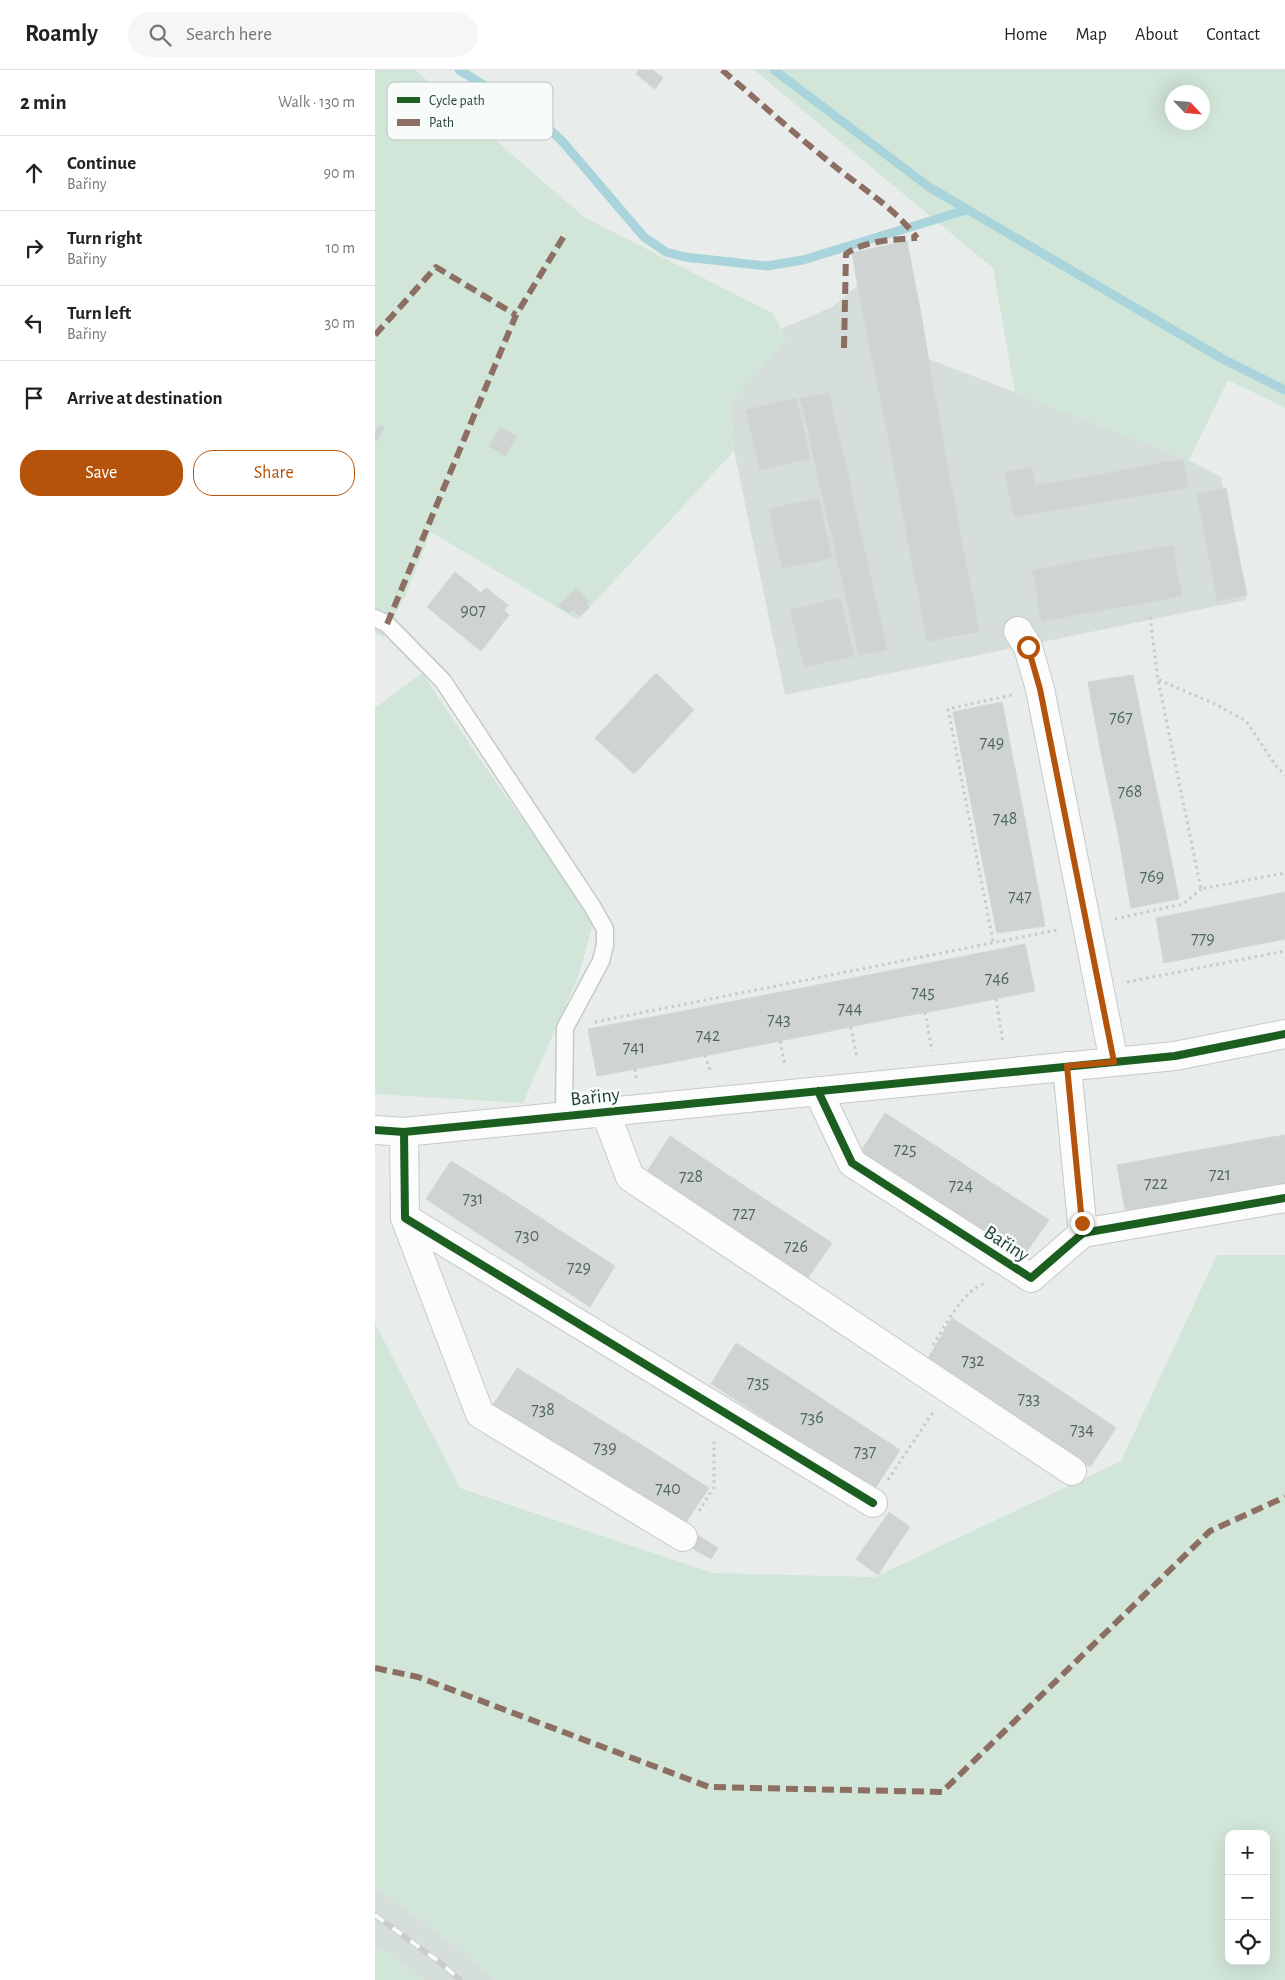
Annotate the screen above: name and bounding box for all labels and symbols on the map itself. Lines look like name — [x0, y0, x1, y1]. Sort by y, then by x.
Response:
legend — [387, 82, 553, 140]
north arrow — [1165, 85, 1210, 130]
text: Cycle path — [429, 94, 485, 108]
text: Path — [429, 116, 454, 130]
house number: 907 — [460, 602, 486, 620]
route start — [1017, 636, 1040, 659]
house number: 767 — [1109, 709, 1133, 727]
house number: 749 — [980, 734, 1004, 752]
house number: 768 — [1118, 783, 1142, 801]
house number: 748 — [993, 810, 1017, 828]
house number: 769 — [1140, 868, 1164, 886]
house number: 747 — [1008, 888, 1032, 906]
house number: 779 — [1191, 930, 1215, 948]
house number: 746 — [985, 970, 1009, 988]
house number: 745 — [911, 984, 935, 1002]
house number: 744 — [838, 1000, 863, 1018]
house number: 743 — [767, 1011, 791, 1029]
house number: 742 — [696, 1027, 720, 1045]
house number: 741 — [623, 1039, 645, 1057]
street label: Bařiny — [569, 1084, 621, 1110]
house number: 725 — [893, 1141, 917, 1159]
house number: 721 — [1209, 1166, 1231, 1184]
house number: 728 — [679, 1168, 703, 1186]
house number: 722 — [1144, 1175, 1168, 1193]
house number: 724 — [949, 1177, 974, 1195]
house number: 731 — [462, 1190, 484, 1208]
house number: 727 — [732, 1205, 756, 1223]
route end — [1071, 1212, 1094, 1235]
street label: Bařiny — [980, 1222, 1033, 1266]
house number: 730 — [515, 1227, 539, 1245]
house number: 726 — [784, 1238, 808, 1256]
house number: 729 — [567, 1259, 591, 1277]
house number: 732 — [961, 1352, 985, 1370]
house number: 735 — [747, 1374, 769, 1392]
house number: 733 — [1018, 1390, 1040, 1408]
house number: 738 — [531, 1401, 555, 1419]
house number: 736 — [800, 1409, 824, 1427]
house number: 734 — [1070, 1421, 1094, 1439]
house number: 739 — [593, 1439, 617, 1457]
house number: 737 — [854, 1443, 876, 1461]
house number: 740 — [655, 1480, 681, 1498]

